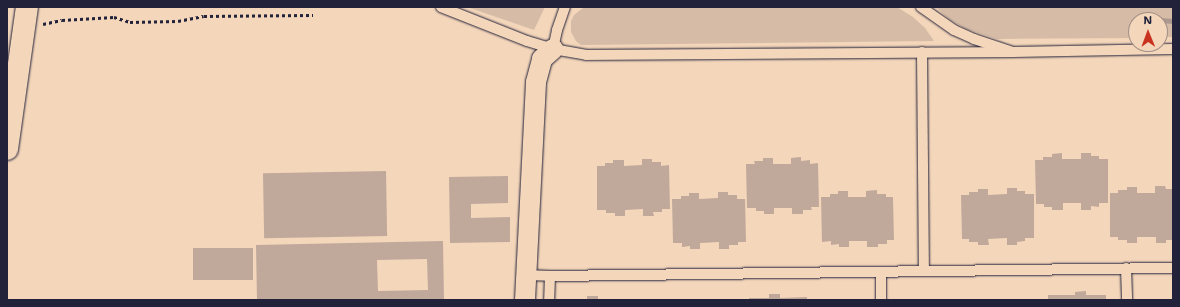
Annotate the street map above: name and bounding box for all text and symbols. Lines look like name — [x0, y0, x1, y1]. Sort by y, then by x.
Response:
north arrow — [1128, 12, 1168, 52]
text: N — [1143, 13, 1152, 28]

